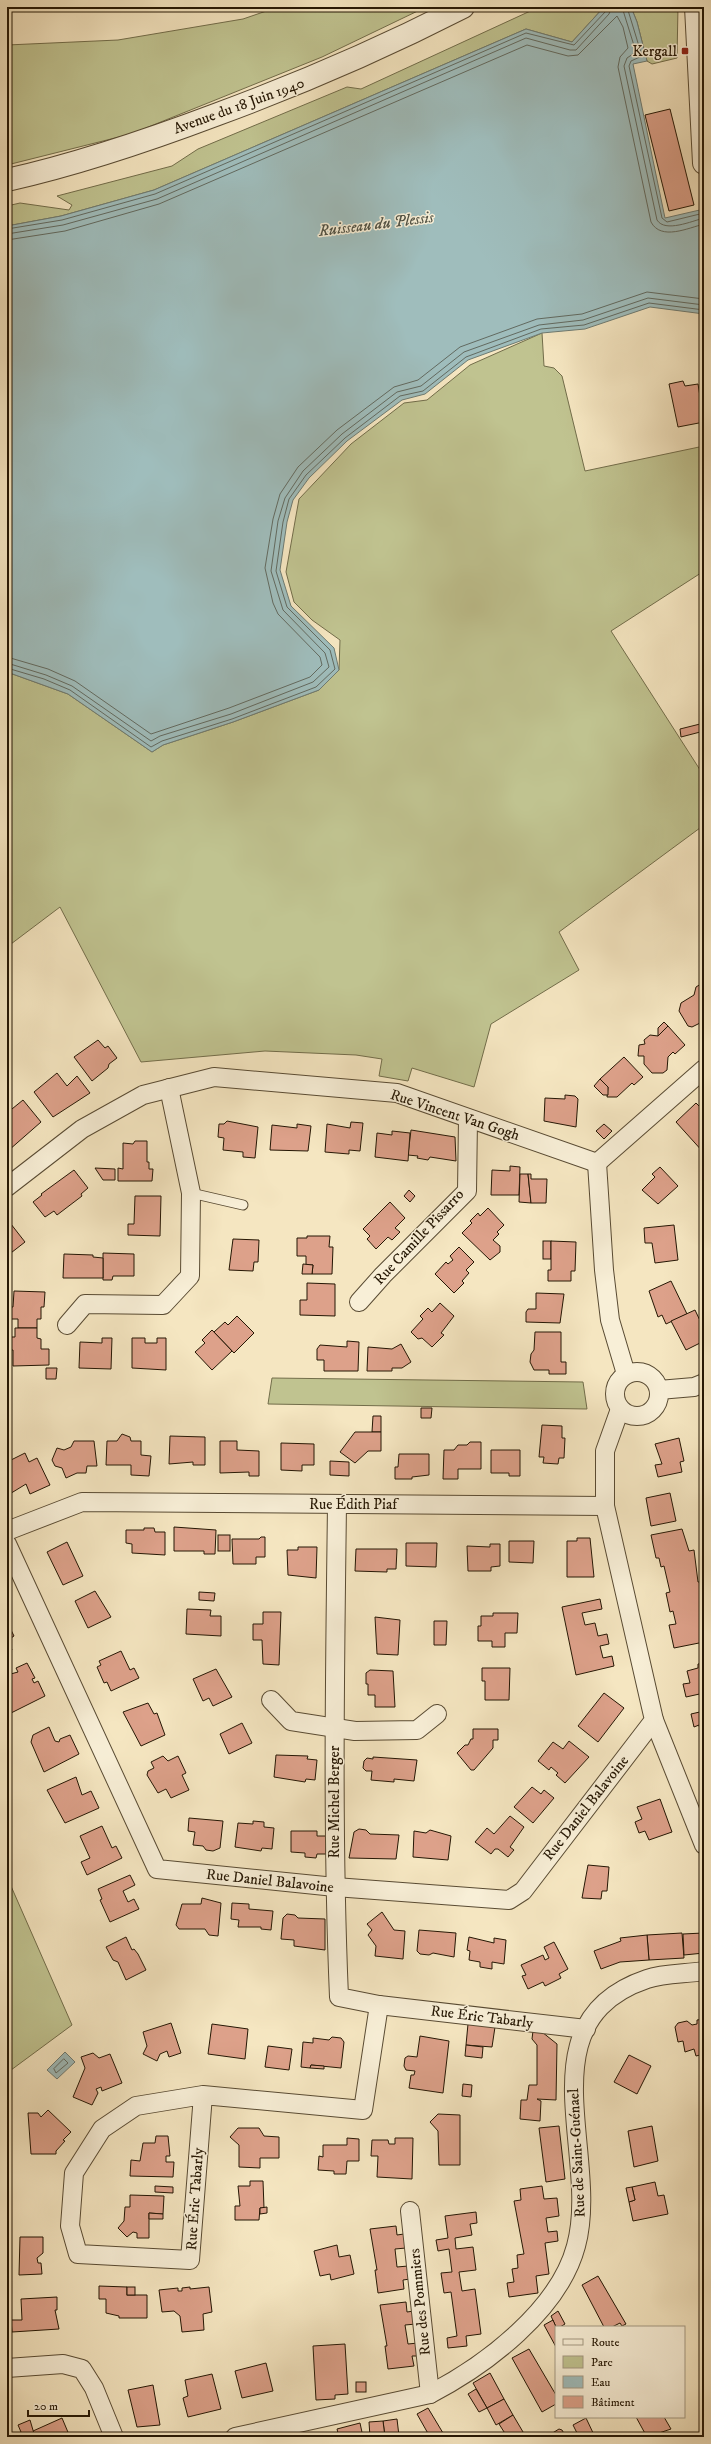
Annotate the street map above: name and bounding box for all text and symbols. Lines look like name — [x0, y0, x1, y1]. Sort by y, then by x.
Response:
place label: Kergall — [632, 42, 677, 61]
marker: Kergall — [680, 46, 690, 56]
street label: Avenue du 18 Juin 1940 — [171, 73, 307, 139]
water label: Ruisseau du Plessis — [316, 207, 436, 241]
street label: Rue Vincent Van Gogh — [388, 1085, 522, 1145]
street label: Rue Camille Pissarro — [370, 1185, 468, 1289]
street label: Rue Édith Piaf — [309, 1495, 399, 1514]
street label: Rue Michel Berger — [325, 1745, 344, 1858]
street label: Rue Daniel Balavoine — [539, 1752, 633, 1864]
street label: Rue Daniel Balavoine — [205, 1865, 335, 1897]
street label: Rue Éric Tabarly — [430, 2001, 535, 2033]
street label: Rue de Saint-Guénael — [564, 2088, 590, 2218]
street label: Rue Éric Tabarly — [182, 2146, 208, 2251]
street label: Rue des Pommiers — [405, 2248, 435, 2356]
legend — [555, 2326, 685, 2418]
text: Route — [591, 2335, 619, 2350]
text: Parc — [591, 2355, 613, 2370]
text: Eau — [591, 2375, 611, 2390]
scale bar — [28, 2392, 89, 2418]
text: Bâtiment — [591, 2395, 635, 2410]
text: 20 m — [34, 2399, 58, 2414]

